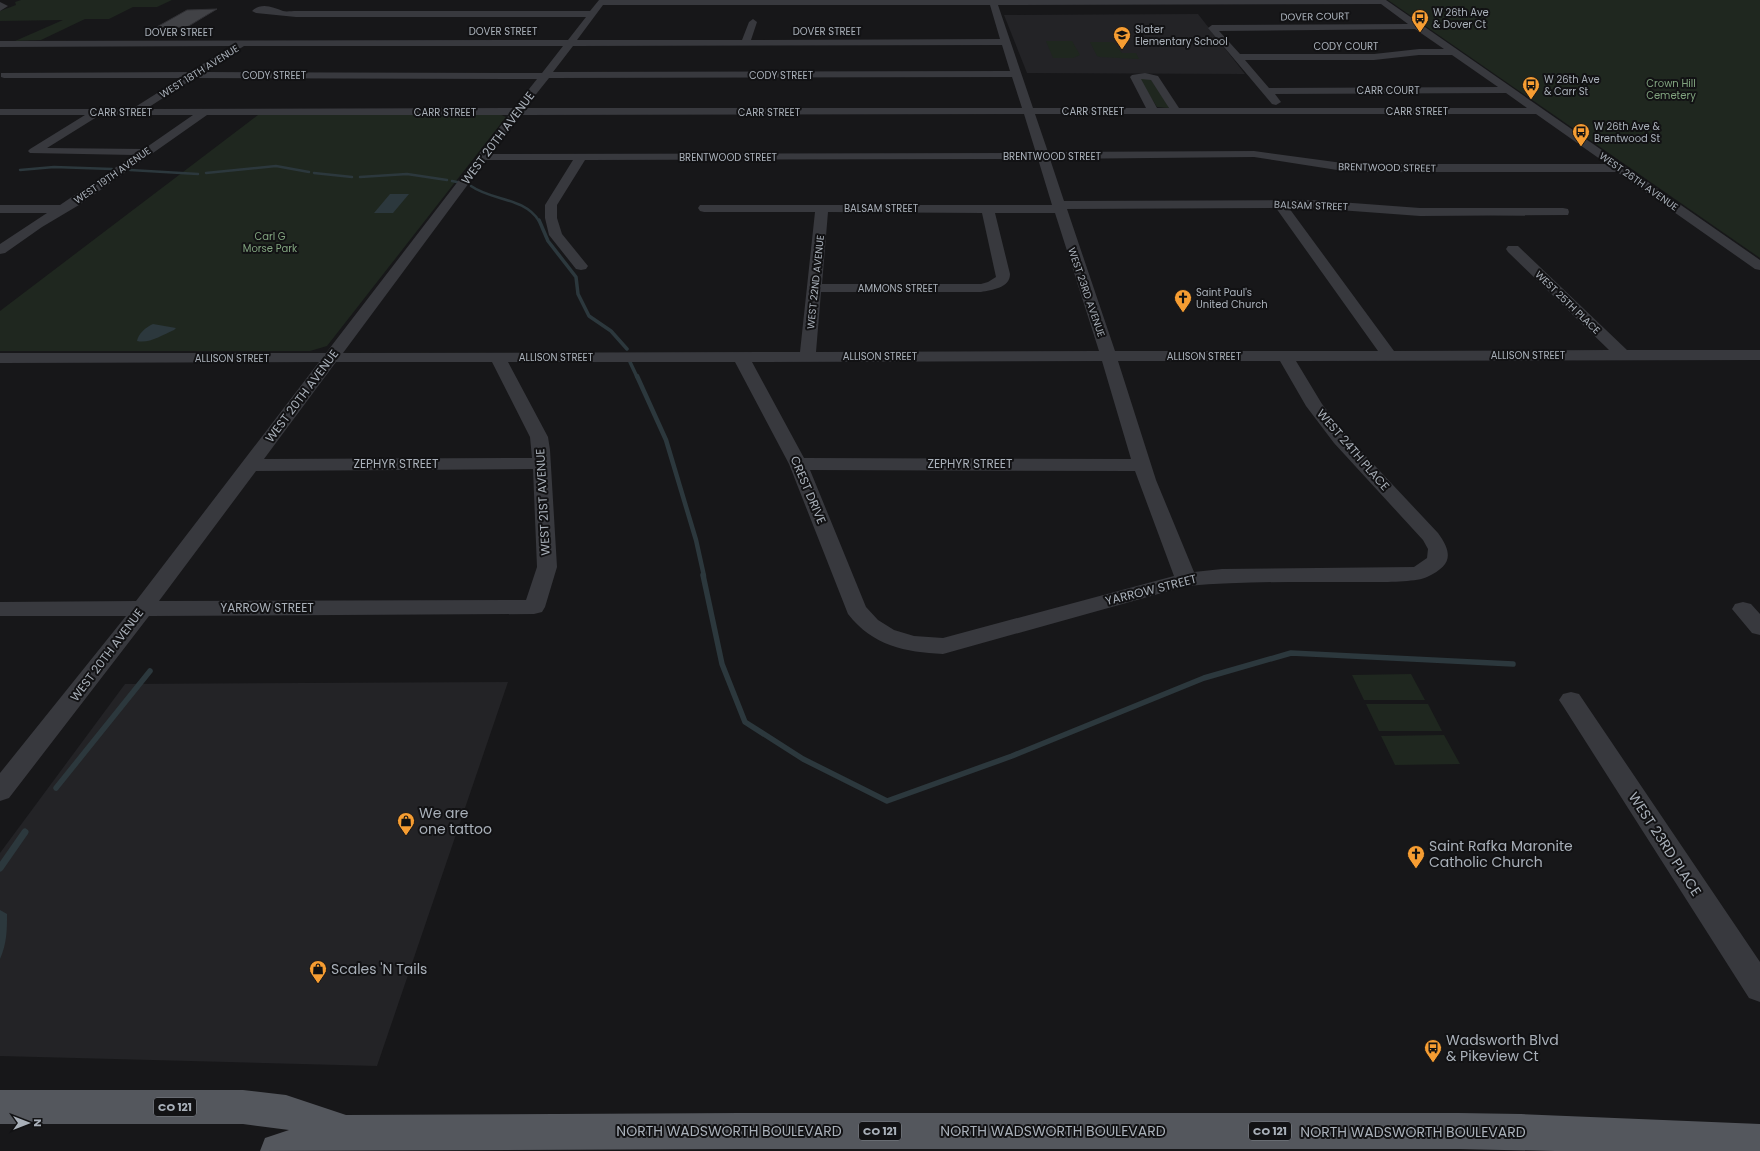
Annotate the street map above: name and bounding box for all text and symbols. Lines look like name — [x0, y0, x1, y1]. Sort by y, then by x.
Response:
place label: W 26th Ave & Dover Ct — [1433, 5, 1489, 32]
street label: DOVER COURT — [1280, 8, 1350, 25]
bus stop icon: W 26th Ave & Dover Ct — [1410, 8, 1430, 33]
place label: Slater Elementary School — [1135, 22, 1228, 49]
street label: DOVER STREET — [469, 24, 538, 39]
street label: DOVER STREET — [793, 24, 862, 39]
street label: DOVER STREET — [145, 25, 214, 40]
school or university icon: Slater Elementary School — [1112, 25, 1132, 50]
street label: CODY COURT — [1314, 39, 1379, 54]
street label: WEST 18TH AVENUE — [157, 41, 242, 102]
street label: CODY STREET — [242, 68, 307, 83]
street label: CODY STREET — [749, 68, 814, 83]
place label: W 26th Ave & Carr St — [1544, 72, 1600, 99]
bus stop icon: W 26th Ave & Carr St — [1521, 75, 1541, 100]
park label: Crown Hill Cemetery — [1646, 76, 1696, 103]
street label: CARR COURT — [1356, 83, 1420, 98]
street label: WEST 20TH AVENUE — [457, 88, 538, 188]
street label: CARR STREET — [1062, 104, 1125, 119]
street label: CARR STREET — [1386, 104, 1449, 119]
street label: CARR STREET — [90, 105, 153, 120]
street label: CARR STREET — [414, 105, 477, 120]
street label: CARR STREET — [738, 105, 801, 120]
place label: W 26th Ave & Brentwood St — [1594, 119, 1660, 146]
bus stop icon: W 26th Ave & Brentwood St — [1571, 122, 1591, 147]
street label: WEST 19TH AVENUE — [71, 143, 154, 208]
street label: WEST 26TH AVENUE — [1596, 148, 1681, 214]
street label: BRENTWOOD STREET — [1003, 149, 1102, 164]
street label: BRENTWOOD STREET — [679, 150, 778, 165]
street label: BRENTWOOD STREET — [1338, 159, 1437, 176]
street label: BALSAM STREET — [1274, 197, 1349, 214]
street label: BALSAM STREET — [844, 201, 919, 216]
park label: Carl G Morse Park — [243, 229, 298, 256]
street label: WEST 22ND AVENUE — [803, 234, 828, 330]
street label: WEST 23RD AVENUE — [1064, 245, 1109, 339]
street label: WEST 25TH PLACE — [1532, 267, 1604, 337]
street label: AMMONS STREET — [858, 281, 939, 296]
place label: Saint Paul's United Church — [1196, 285, 1268, 312]
church icon: Saint Paul's United Church — [1173, 288, 1193, 313]
street label: WEST 20TH AVENUE — [261, 346, 342, 446]
street label: ALLISON STREET — [1491, 348, 1566, 363]
street label: ALLISON STREET — [843, 349, 918, 364]
street label: ALLISON STREET — [1167, 349, 1242, 364]
street label: ALLISON STREET — [519, 350, 594, 365]
street label: ALLISON STREET — [195, 351, 270, 366]
street label: WEST 24TH PLACE — [1313, 405, 1393, 494]
street label: WEST 21ST AVENUE — [531, 448, 554, 556]
street label: CREST DRIVE — [786, 453, 830, 526]
street label: ZEPHYR STREET — [353, 455, 439, 472]
street label: ZEPHYR STREET — [927, 455, 1013, 472]
street label: YARROW STREET — [1103, 570, 1199, 609]
street label: YARROW STREET — [220, 599, 314, 616]
street label: WEST 20TH AVENUE — [66, 605, 147, 705]
street label: WEST 23RD PLACE — [1624, 788, 1706, 900]
place label: We are one tattoo — [419, 803, 492, 839]
shop icon: We are one tattoo — [396, 811, 416, 836]
place label: Saint Rafka Maronite Catholic Church — [1429, 836, 1573, 872]
church icon: Saint Rafka Maronite Catholic Church — [1406, 844, 1426, 869]
shop icon: Scales 'N Tails — [308, 959, 328, 984]
place label: Scales 'N Tails — [331, 959, 427, 979]
place label: Wadsworth Blvd & Pikeview Ct — [1446, 1030, 1559, 1066]
bus stop icon: Wadsworth Blvd & Pikeview Ct — [1423, 1038, 1443, 1063]
road number: CO 121 — [154, 1098, 196, 1116]
north arrow — [8, 1103, 48, 1143]
text: N — [30, 1119, 46, 1127]
street label: NORTH WADSWORTH BOULEVARD — [616, 1121, 842, 1141]
street label: NORTH WADSWORTH BOULEVARD — [940, 1121, 1166, 1141]
road number: CO 121 — [859, 1122, 901, 1140]
road number: CO 121 — [1249, 1122, 1291, 1140]
street label: NORTH WADSWORTH BOULEVARD — [1300, 1122, 1526, 1142]

